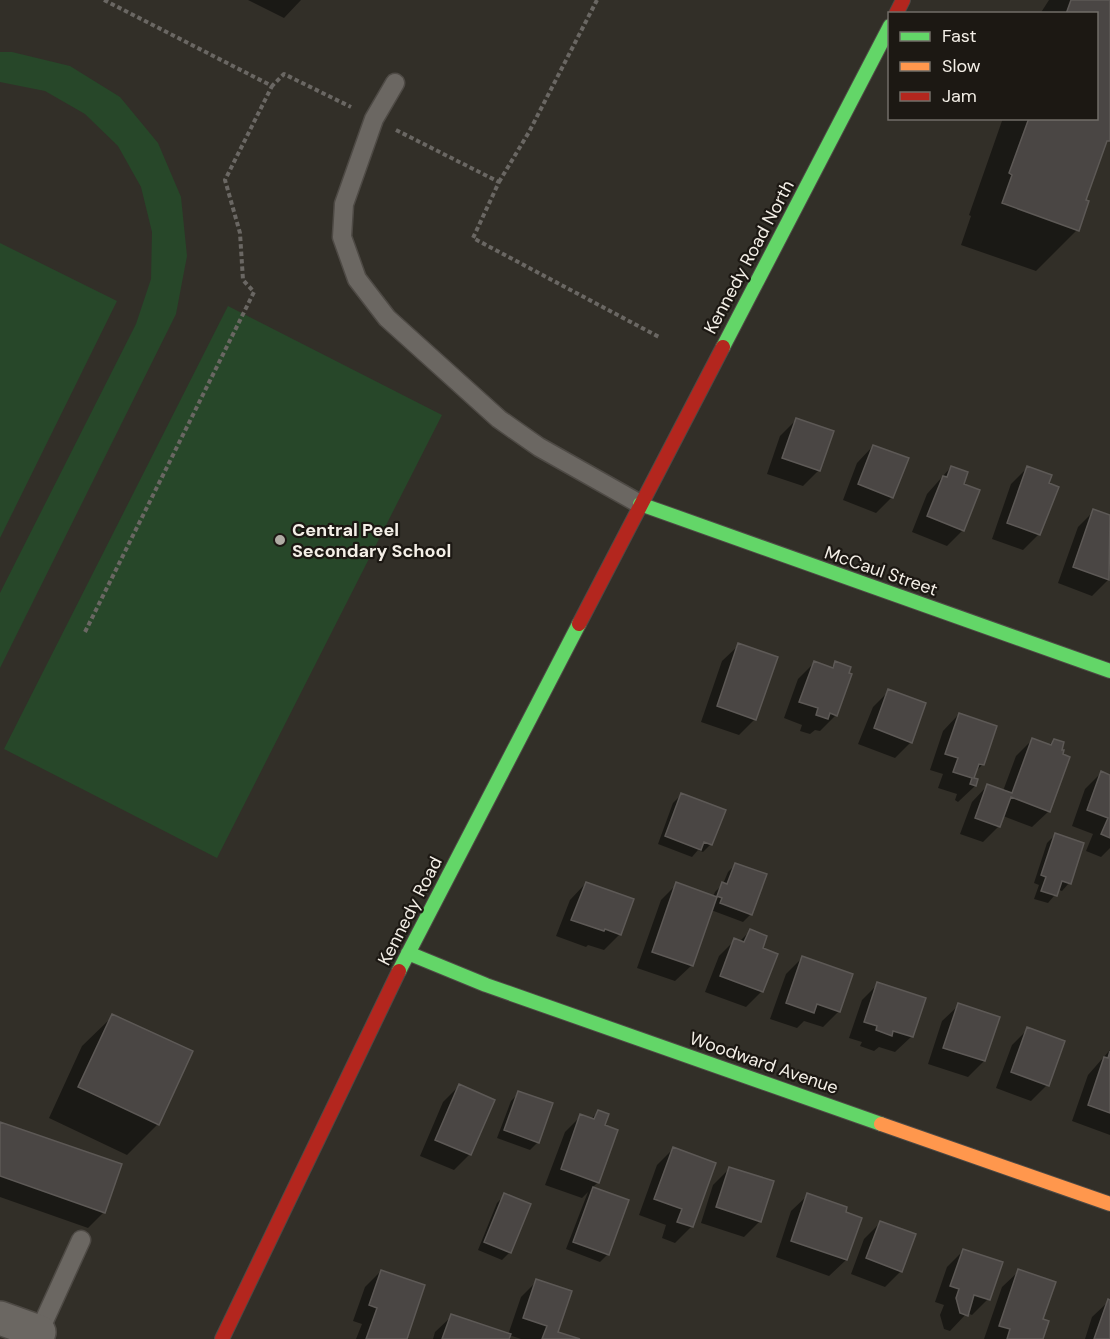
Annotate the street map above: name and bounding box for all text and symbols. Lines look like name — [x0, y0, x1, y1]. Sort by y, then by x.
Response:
legend — [888, 12, 1098, 120]
text: Fast — [942, 24, 977, 48]
text: Slow — [942, 54, 981, 78]
text: Jam — [942, 84, 977, 108]
street label: Kennedy Road North — [698, 176, 800, 338]
place label: Central Peel Secondary School — [292, 518, 451, 563]
marker: Central Peel Secondary School — [273, 533, 287, 547]
street label: McCaul Street — [821, 540, 941, 602]
street label: Kennedy Road — [372, 853, 448, 969]
street label: Woodward Avenue — [686, 1026, 842, 1100]

